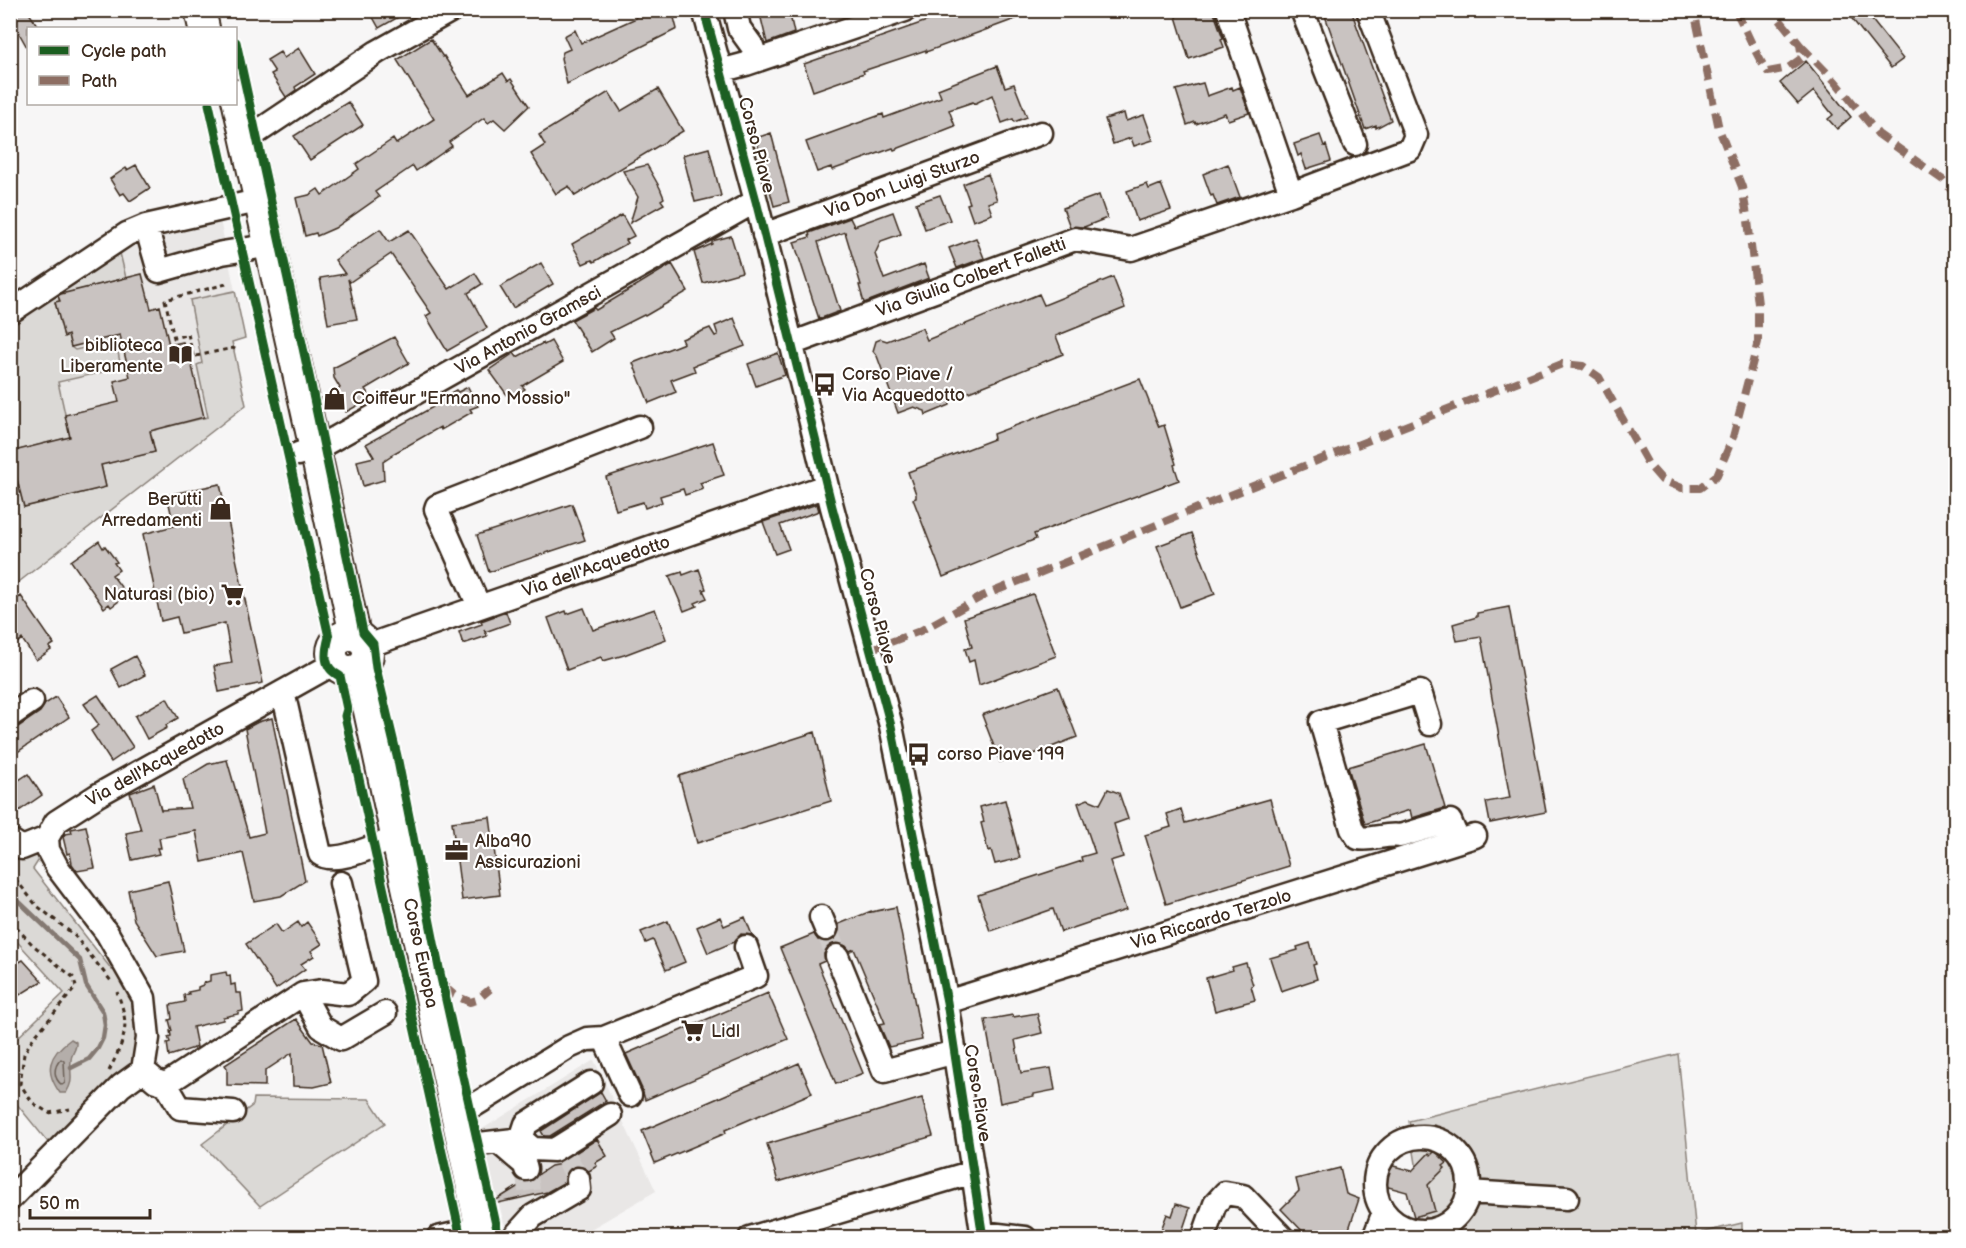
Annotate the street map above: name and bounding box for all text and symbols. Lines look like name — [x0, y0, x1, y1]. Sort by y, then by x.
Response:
legend — [27, 27, 237, 105]
text: Cycle path — [81, 41, 167, 62]
text: Path — [81, 71, 117, 92]
street label: Corso Piave — [734, 95, 779, 196]
street label: Via Don Luigi Sturzo — [822, 147, 983, 222]
street label: Via Giulia Colbert Falletti — [873, 233, 1069, 322]
street label: Via Antonio Gramsci — [452, 282, 605, 379]
place label: biblioteca Liberamente — [60, 335, 163, 377]
library icon: biblioteca Liberamente — [168, 342, 194, 368]
place label: Corso Piave / Via Acquedotto — [842, 364, 965, 406]
bus stop icon: Corso Piave / Via Acquedotto — [811, 371, 837, 397]
shop icon: Coiffeur "Ermanno Mossio" — [321, 385, 347, 411]
place label: Coiffeur "Ermanno Mossio" — [352, 388, 570, 409]
place label: Berutti Arredamenti — [102, 489, 202, 531]
shop icon: Berutti Arredamenti — [207, 496, 233, 522]
street label: Via dell'Acquedotto — [520, 531, 673, 602]
street label: Corso Piave — [855, 566, 900, 667]
supermarket icon: Naturasi (bio) — [220, 581, 246, 607]
place label: Naturasi (bio) — [104, 584, 215, 605]
street label: Via dell'Acquedotto — [82, 718, 228, 811]
bus stop icon: corso Piave 199 — [906, 741, 932, 767]
place label: corso Piave 199 — [937, 744, 1065, 765]
place label: Alba90 Assicurazioni — [475, 831, 581, 873]
office icon: Alba90 Assicurazioni — [444, 838, 470, 864]
street label: Via Riccardo Terzolo — [1128, 885, 1294, 954]
street label: Corso Europa — [399, 896, 442, 1010]
supermarket icon: Lidl — [680, 1018, 706, 1044]
place label: Lidl — [711, 1021, 740, 1042]
street label: Corso Piave — [959, 1043, 996, 1144]
scale bar — [30, 1182, 150, 1220]
text: 50 m — [39, 1193, 80, 1214]

